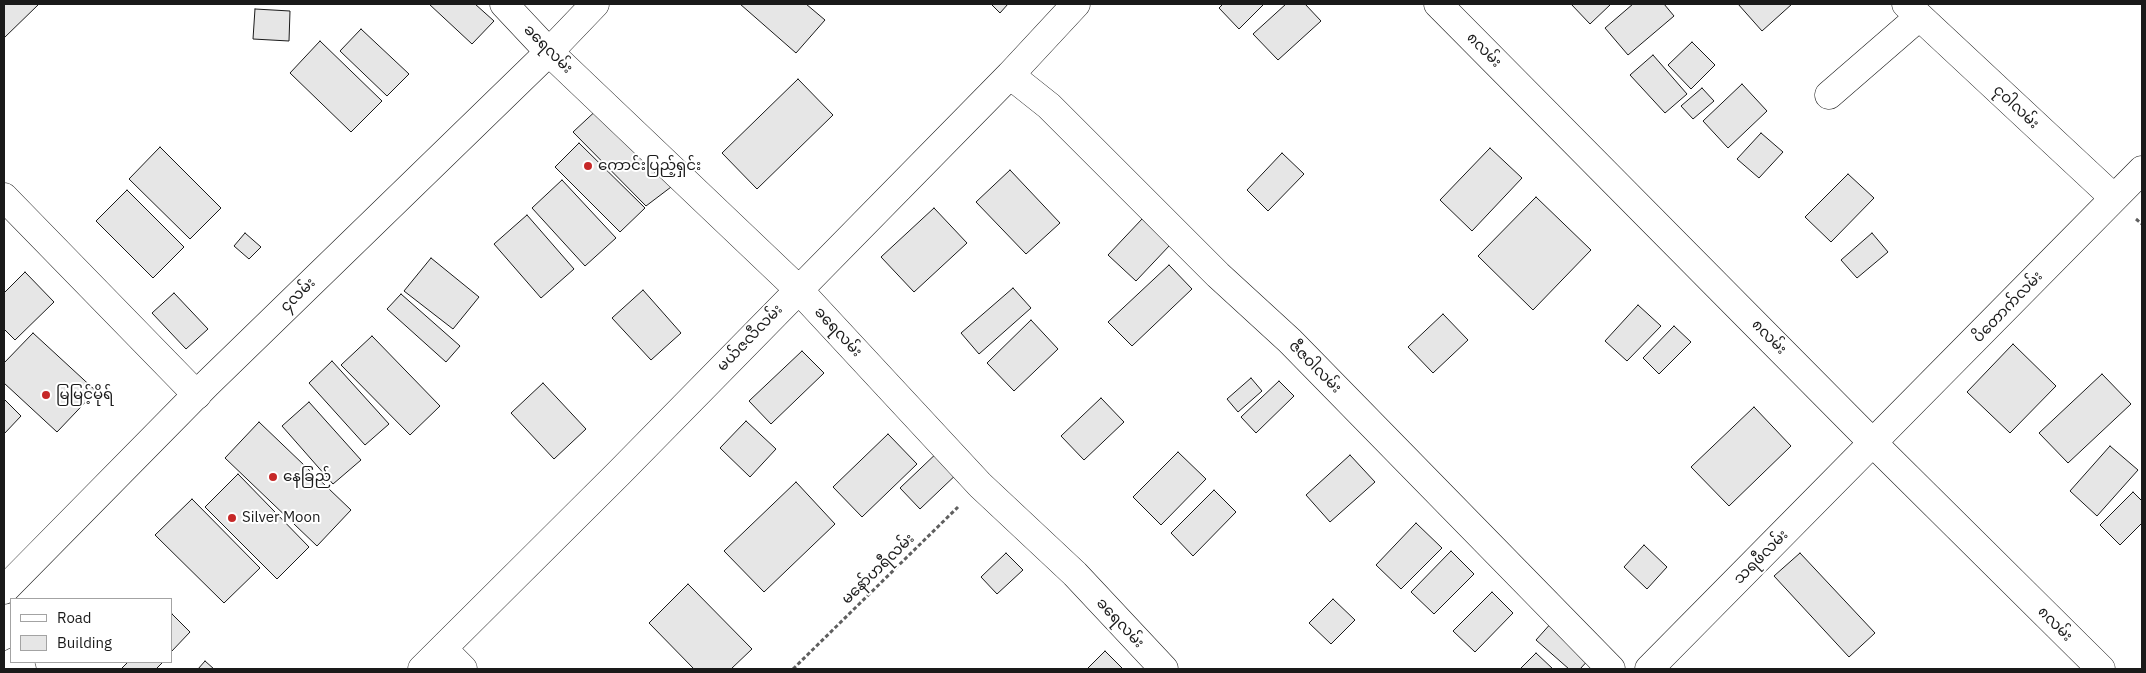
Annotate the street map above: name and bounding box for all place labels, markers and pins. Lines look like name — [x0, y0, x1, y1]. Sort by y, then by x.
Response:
place label: ကောင်းပြည့်ရှင်း — [598, 157, 701, 175]
marker: ကောင်းပြည့်ရှင်း — [582, 160, 594, 172]
place label: မြမြင့်မိုရ် — [56, 386, 113, 404]
marker: မြမြင့်မိုရ် — [40, 389, 52, 401]
place label: နေခြည် — [283, 468, 331, 486]
marker: နေခြည် — [267, 471, 279, 483]
place label: Silver Moon — [242, 509, 320, 527]
marker: Silver Moon — [226, 512, 238, 524]

